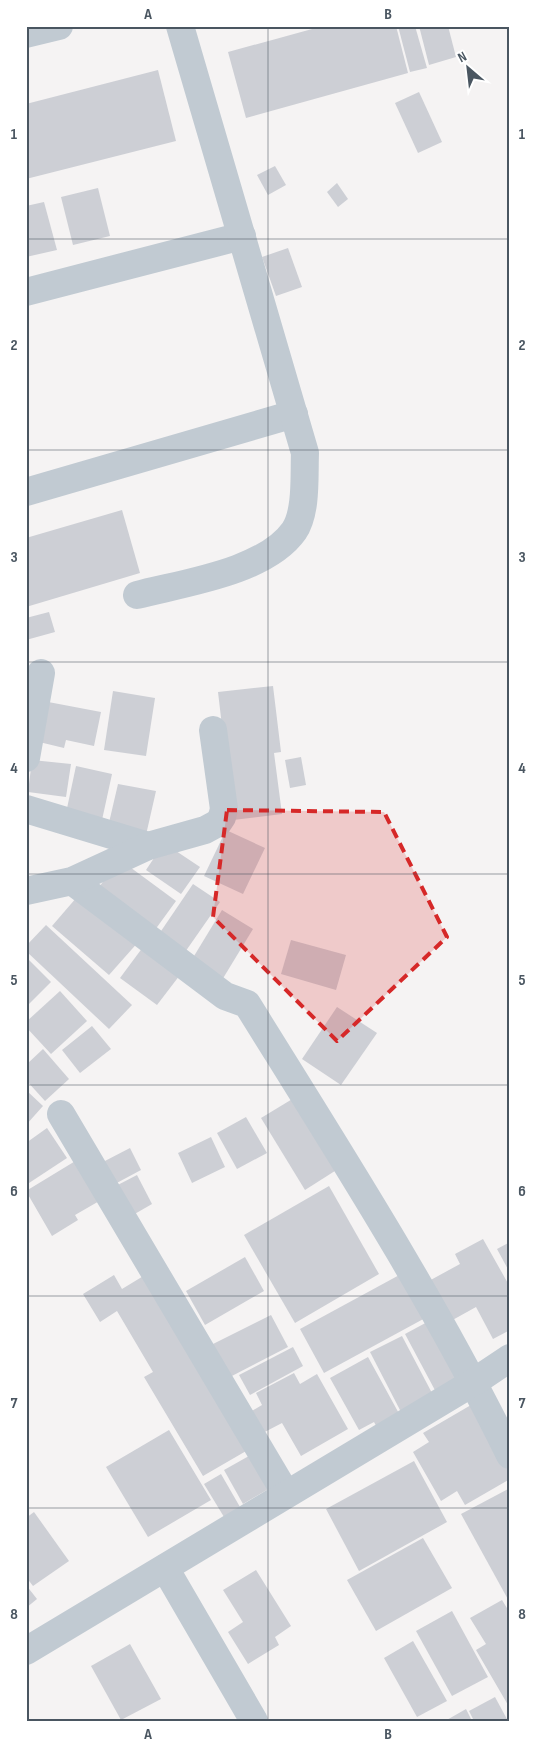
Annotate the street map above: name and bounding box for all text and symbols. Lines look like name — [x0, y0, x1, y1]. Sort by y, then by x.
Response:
text: A — [143, 5, 152, 24]
text: B — [384, 5, 392, 24]
north arrow — [444, 42, 494, 92]
text: N — [455, 48, 469, 66]
text: 1 — [11, 125, 18, 144]
text: 1 — [519, 125, 526, 144]
text: 2 — [10, 336, 18, 355]
text: 2 — [518, 336, 526, 355]
text: 3 — [10, 548, 18, 567]
text: 3 — [518, 548, 526, 567]
text: 4 — [10, 759, 18, 778]
text: 4 — [518, 759, 526, 778]
text: 5 — [10, 971, 18, 990]
text: 5 — [518, 971, 526, 990]
text: 6 — [10, 1182, 18, 1201]
text: 6 — [518, 1182, 526, 1201]
text: 7 — [11, 1394, 18, 1413]
text: 7 — [519, 1394, 526, 1413]
text: 8 — [10, 1605, 18, 1624]
text: 8 — [518, 1605, 526, 1624]
text: A — [143, 1725, 152, 1744]
text: B — [384, 1725, 392, 1744]

